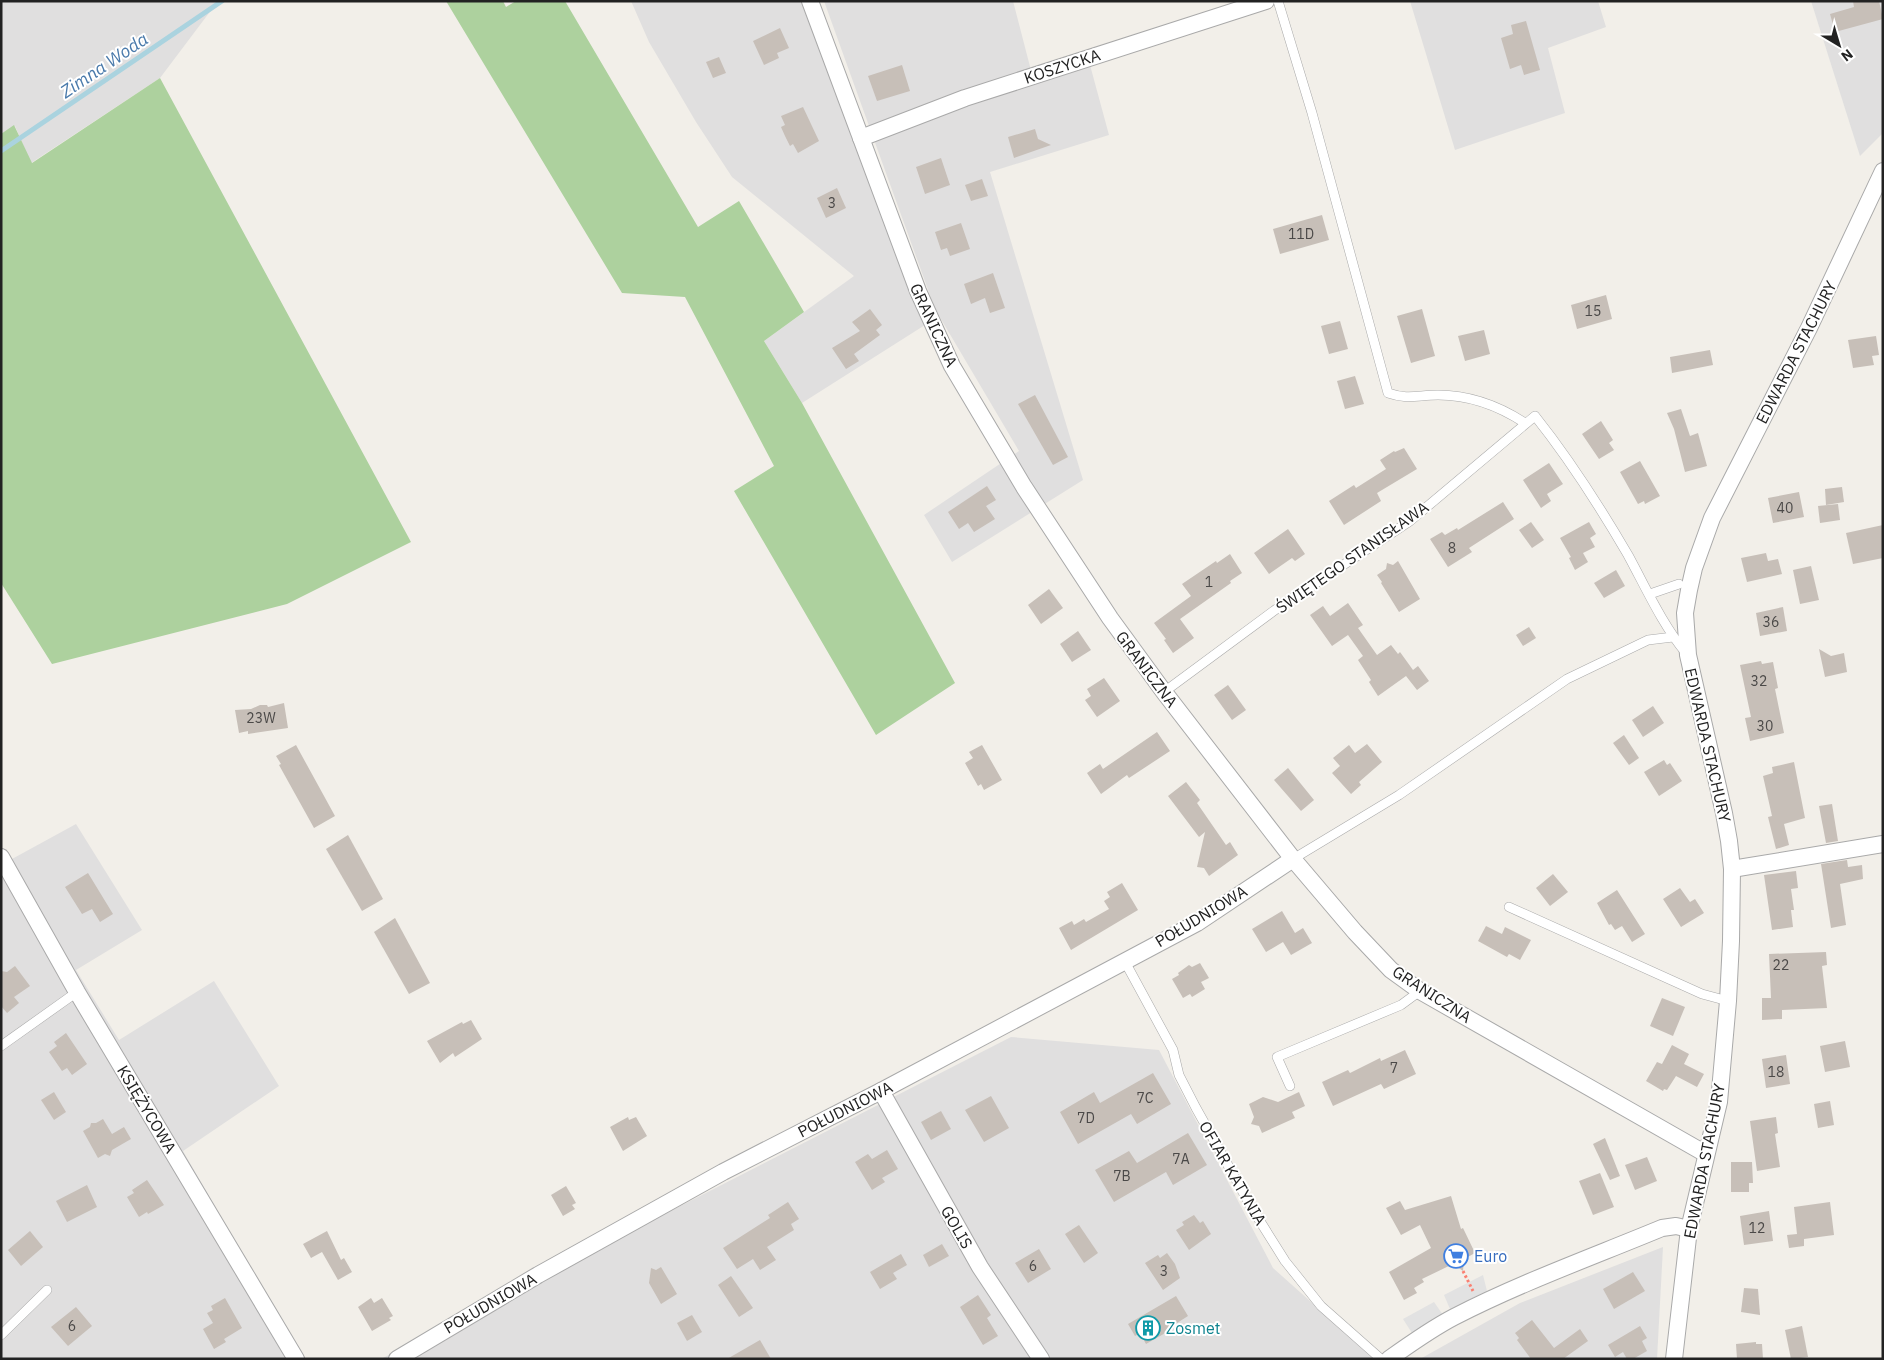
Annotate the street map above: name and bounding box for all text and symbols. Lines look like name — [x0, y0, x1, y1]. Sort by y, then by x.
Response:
north arrow — [1814, 20, 1864, 70]
water label: Zimna Woda — [55, 27, 152, 103]
street label: KOSZYCKA — [1021, 44, 1103, 88]
text: N — [1837, 45, 1857, 65]
house number: 3 — [828, 194, 836, 212]
house number: 11D — [1288, 225, 1314, 243]
street label: EDWARDA STACHURY — [1751, 277, 1841, 427]
street label: GRANICZNA — [906, 280, 962, 370]
house number: 15 — [1585, 302, 1601, 320]
street label: ŚWIĘTEGO STANISŁAWA — [1271, 496, 1432, 617]
house number: 40 — [1777, 499, 1793, 517]
house number: 8 — [1448, 539, 1456, 557]
house number: 1 — [1205, 573, 1213, 591]
house number: 36 — [1763, 613, 1779, 631]
street label: GRANICZNA — [1112, 627, 1182, 711]
street label: EDWARDA STACHURY — [1681, 666, 1736, 825]
house number: 32 — [1751, 672, 1767, 690]
house number: 23W — [246, 709, 276, 727]
house number: 30 — [1757, 717, 1773, 735]
street label: POŁUDNIOWA — [1151, 881, 1251, 951]
house number: 22 — [1773, 956, 1789, 974]
street label: GRANICZNA — [1389, 961, 1475, 1027]
house number: 7 — [1390, 1059, 1398, 1077]
street label: KSIĘŻYCOWA — [113, 1061, 181, 1157]
house number: 18 — [1768, 1063, 1784, 1081]
street label: POŁUDNIOWA — [794, 1077, 896, 1141]
street label: EDWARDA STACHURY — [1679, 1081, 1729, 1240]
house number: 7C — [1136, 1089, 1154, 1107]
house number: 7D — [1077, 1109, 1095, 1127]
street label: OFIAR KATYNIA — [1195, 1117, 1271, 1229]
house number: 7A — [1172, 1150, 1190, 1168]
house number: 7B — [1113, 1167, 1131, 1185]
street label: GOLIS — [937, 1202, 977, 1252]
house number: 12 — [1749, 1219, 1765, 1237]
supermarket icon: Euro — [1443, 1243, 1469, 1269]
place label: Euro — [1474, 1246, 1507, 1266]
house number: 6 — [1029, 1257, 1037, 1275]
house number: 3 — [1160, 1262, 1168, 1280]
street label: POŁUDNIOWA — [440, 1268, 540, 1338]
building icon: Zosmet — [1135, 1315, 1161, 1341]
house number: 6 — [68, 1317, 76, 1335]
place label: Zosmet — [1166, 1318, 1220, 1338]

